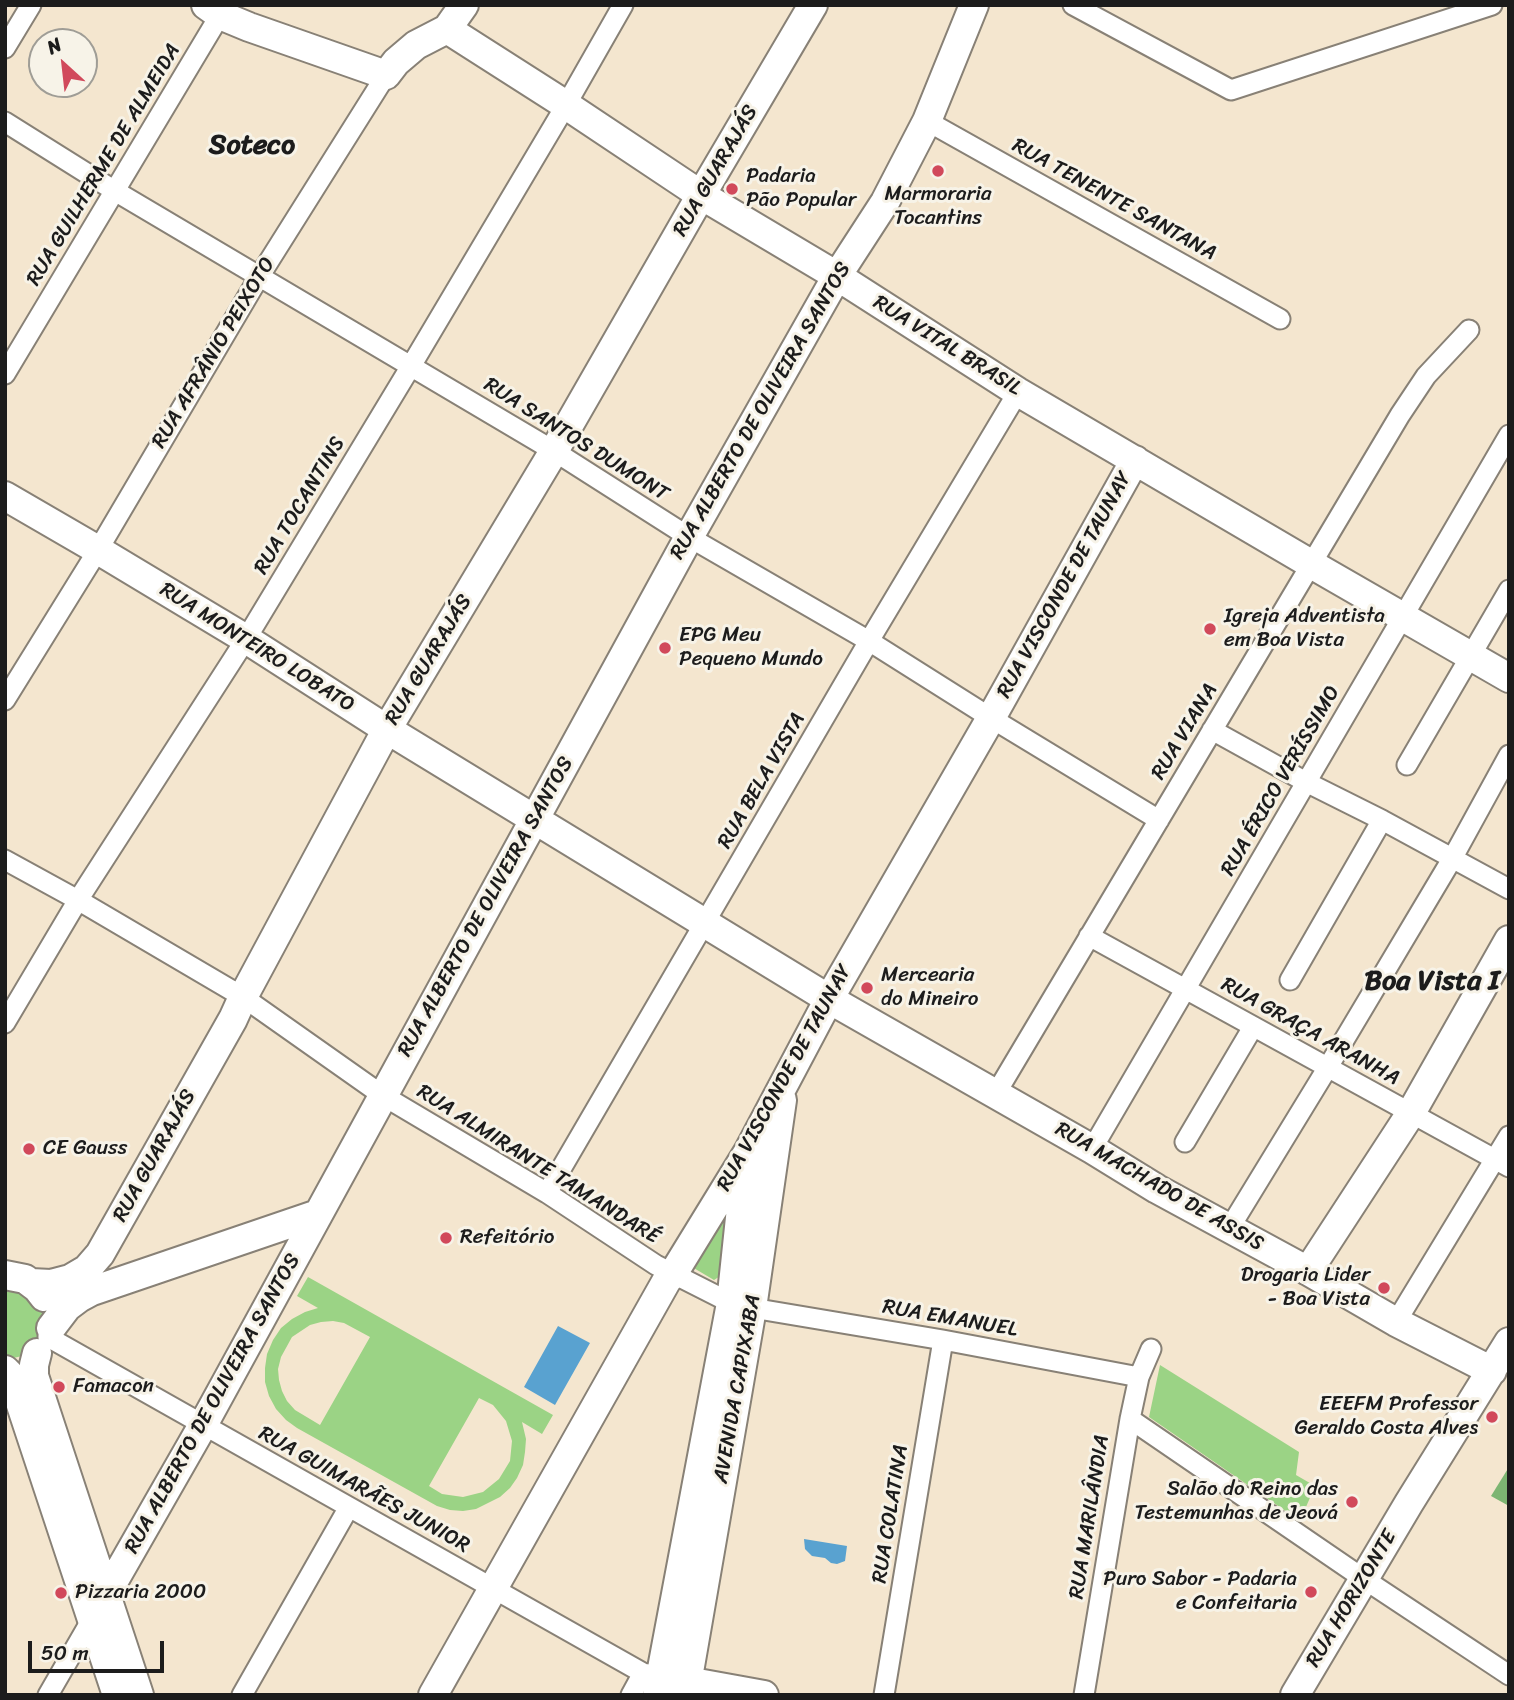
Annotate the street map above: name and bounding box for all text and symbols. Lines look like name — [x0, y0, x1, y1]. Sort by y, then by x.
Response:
north arrow — [28, 28, 98, 98]
text: N — [41, 28, 67, 63]
street label: RUA GUILHERME DE ALMEIDA — [22, 39, 186, 291]
street label: RUA GUARAJÁS — [668, 101, 764, 241]
district label: Soteco — [209, 129, 295, 163]
street label: RUA TENENTE SANTANA — [1008, 133, 1220, 267]
marker: Marmoraria Tocantins — [930, 163, 946, 179]
place label: Padaria Pão Popular — [746, 164, 856, 214]
marker: Padaria Pão Popular — [724, 181, 740, 197]
place label: Marmoraria Tocantins — [884, 182, 992, 232]
street label: RUA AFRÂNIO PEIXOTO — [147, 253, 281, 453]
street label: RUA ALBERTO DE OLIVEIRA SANTOS — [665, 258, 857, 564]
street label: RUA VITAL BRASIL — [868, 290, 1026, 402]
street label: RUA SANTOS DUMONT — [479, 373, 673, 507]
street label: RUA TOCANTINS — [249, 433, 351, 579]
street label: RUA VISCONDE DE TAUNAY — [992, 467, 1138, 703]
street label: RUA MONTEIRO LOBATO — [155, 578, 359, 718]
street label: RUA GUARAJÁS — [380, 590, 478, 730]
place label: Igreja Adventista em Boa Vista — [1224, 604, 1385, 654]
marker: Igreja Adventista em Boa Vista — [1202, 621, 1218, 637]
place label: EPG Meu Pequeno Mundo — [679, 623, 823, 673]
marker: EPG Meu Pequeno Mundo — [657, 640, 673, 656]
street label: RUA VIANA — [1147, 679, 1223, 785]
street label: RUA ÉRICO VERÍSSIMO — [1216, 681, 1346, 881]
street label: RUA BELA VISTA — [713, 708, 811, 854]
street label: RUA ALBERTO DE OLIVEIRA SANTOS — [393, 753, 579, 1061]
street label: RUA VISCONDE DE TAUNAY — [712, 960, 858, 1196]
place label: Mercearia do Mineiro — [881, 963, 978, 1013]
district label: Boa Vista I — [1364, 965, 1500, 999]
street label: RUA GRAÇA ARANHA — [1216, 973, 1404, 1091]
marker: Mercearia do Mineiro — [859, 980, 875, 996]
street label: RUA ALMIRANTE TAMANDARÉ — [412, 1080, 664, 1250]
street label: RUA GUARAJÁS — [108, 1085, 202, 1227]
street label: RUA MACHADO DE ASSIS — [1050, 1117, 1268, 1257]
place label: CE Gauss — [43, 1136, 127, 1162]
marker: CE Gauss — [21, 1141, 37, 1157]
place label: Refeitório — [460, 1225, 554, 1251]
marker: Refeitório — [438, 1230, 454, 1246]
street label: RUA ALBERTO DE OLIVEIRA SANTOS — [120, 1250, 306, 1558]
place label: Drogaria Lider - Boa Vista — [1241, 1263, 1370, 1313]
marker: Drogaria Lider - Boa Vista — [1376, 1280, 1392, 1296]
street label: AVENIDA CAPIXABA — [709, 1293, 767, 1485]
street label: RUA EMANUEL — [881, 1295, 1019, 1343]
place label: Famacon — [73, 1374, 154, 1400]
marker: Famacon — [51, 1379, 67, 1395]
place label: EEEFM Professor Geraldo Costa Alves — [1295, 1392, 1478, 1442]
marker: EEEFM Professor Geraldo Costa Alves — [1484, 1409, 1500, 1425]
street label: RUA GUIMARÃES JUNIOR — [254, 1421, 474, 1559]
street label: RUA MARILÂNDIA — [1065, 1433, 1115, 1601]
street label: RUA COLATINA — [868, 1443, 914, 1585]
place label: Salão do Reino das Testemunhas de Jeová — [1135, 1477, 1338, 1527]
marker: Salão do Reino das Testemunhas de Jeová — [1344, 1494, 1360, 1510]
street label: RUA HORIZONTE — [1301, 1526, 1403, 1672]
place label: Puro Sabor - Padaria e Confeitaria — [1103, 1567, 1297, 1617]
place label: Pizzaria 2000 — [75, 1580, 206, 1606]
marker: Puro Sabor - Padaria e Confeitaria — [1303, 1584, 1319, 1600]
marker: Pizzaria 2000 — [53, 1585, 69, 1601]
scale bar — [32, 1626, 168, 1670]
text: 50 m — [41, 1634, 89, 1672]

